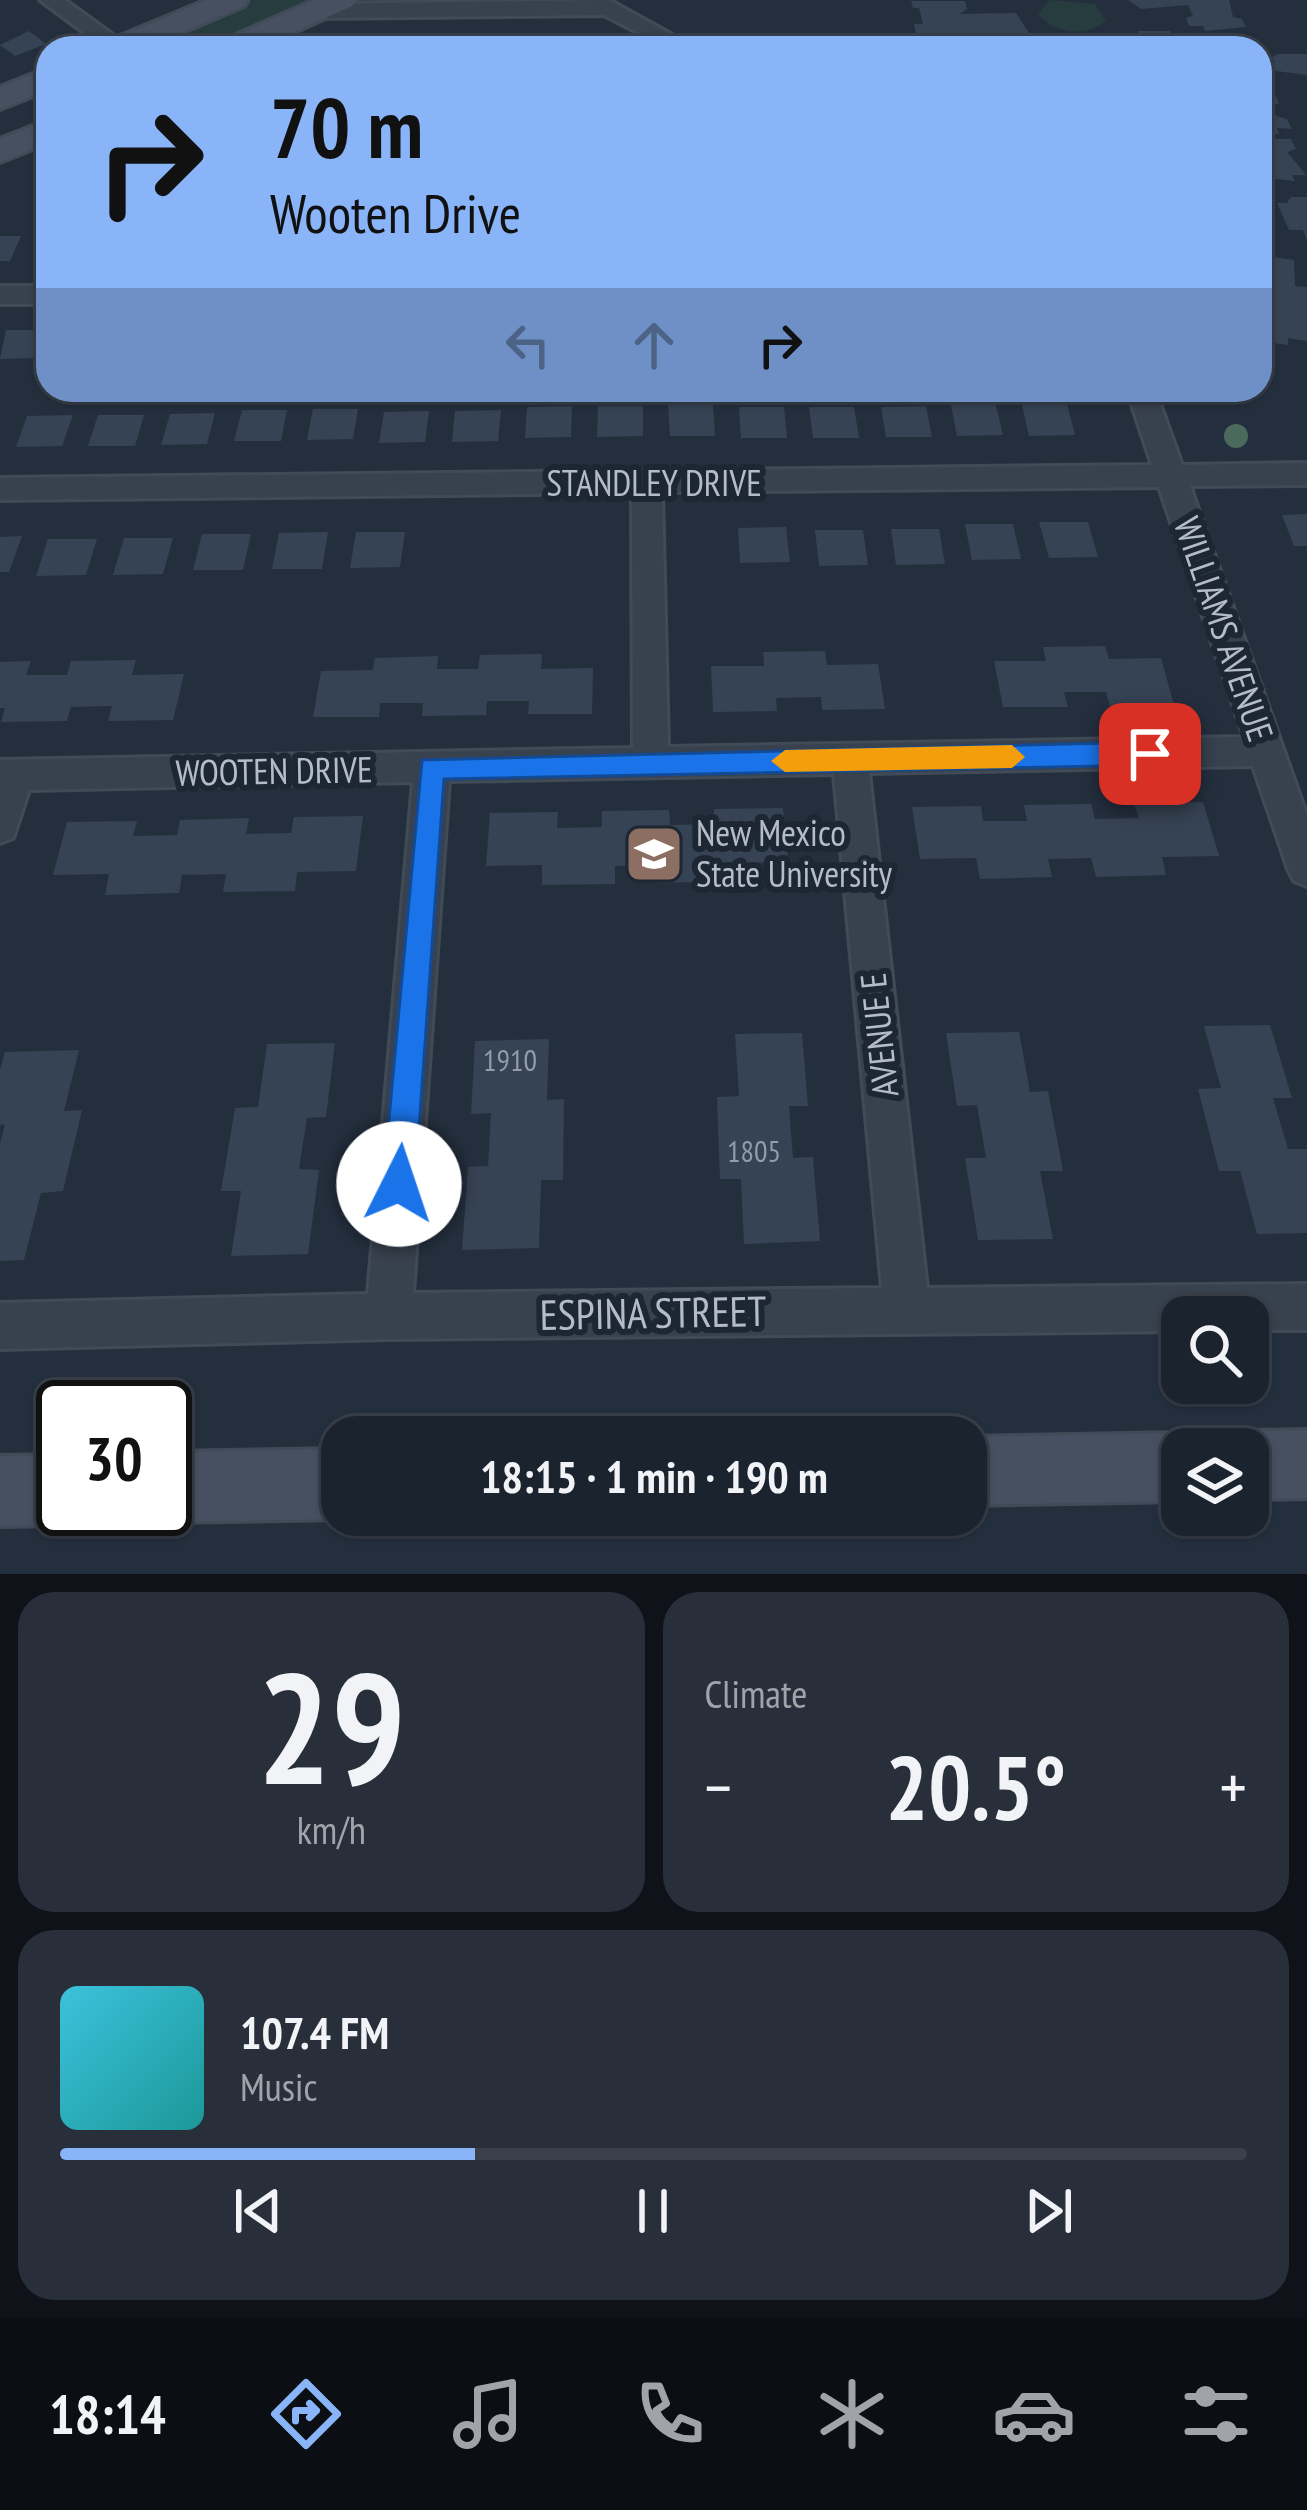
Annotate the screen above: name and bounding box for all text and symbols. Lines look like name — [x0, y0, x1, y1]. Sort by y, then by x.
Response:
text: 70 m — [270, 72, 423, 181]
icon: right — [72, 84, 228, 240]
text: Wooten Drive — [270, 178, 521, 248]
icon: left — [495, 312, 561, 378]
icon: ahead — [621, 312, 687, 378]
icon: right — [747, 312, 813, 378]
street label: STANDLEY DRIVE — [546, 459, 762, 506]
street label: WILLIAMS AVENUE — [1164, 510, 1285, 747]
pin — [1099, 703, 1201, 805]
icon: arrive — [1117, 721, 1183, 787]
street label: WOOTEN DRIVE — [175, 745, 373, 796]
place label: New Mexico State University — [696, 809, 893, 897]
school or university icon: New Mexico State University — [623, 823, 685, 885]
street label: AVENUE E — [849, 971, 908, 1099]
house number: 1910 — [483, 1040, 537, 1079]
position arrow — [336, 1121, 462, 1247]
house number: 1805 — [727, 1131, 781, 1170]
street label: ESPINA STREET — [539, 1283, 767, 1342]
map controls — [1161, 1296, 1269, 1536]
button: search — [1161, 1296, 1269, 1404]
speed limit sign: 30 — [36, 1380, 192, 1536]
button: layers — [1161, 1428, 1269, 1536]
text: 18:15 · 1 min · 190 m — [480, 1447, 828, 1505]
text: 29 — [257, 1625, 406, 1827]
text: Climate — [705, 1668, 807, 1719]
text: 20.5° — [885, 1728, 1066, 1845]
text: − — [705, 1744, 732, 1829]
text: + — [1220, 1744, 1247, 1829]
text: km/h — [297, 1804, 366, 1855]
text: 107.4 FM — [240, 2003, 389, 2061]
text: Music — [240, 2061, 317, 2112]
icon: previous — [225, 2178, 291, 2244]
icon: pause — [620, 2178, 686, 2244]
icon: next — [1016, 2178, 1082, 2244]
icon: directions — [264, 2372, 348, 2456]
icon: music — [446, 2372, 530, 2456]
icon: phone — [628, 2372, 712, 2456]
icon: climate — [810, 2372, 894, 2456]
icon: car — [992, 2372, 1076, 2456]
icon: filters — [1174, 2372, 1258, 2456]
text: 18:14 — [49, 2379, 166, 2449]

